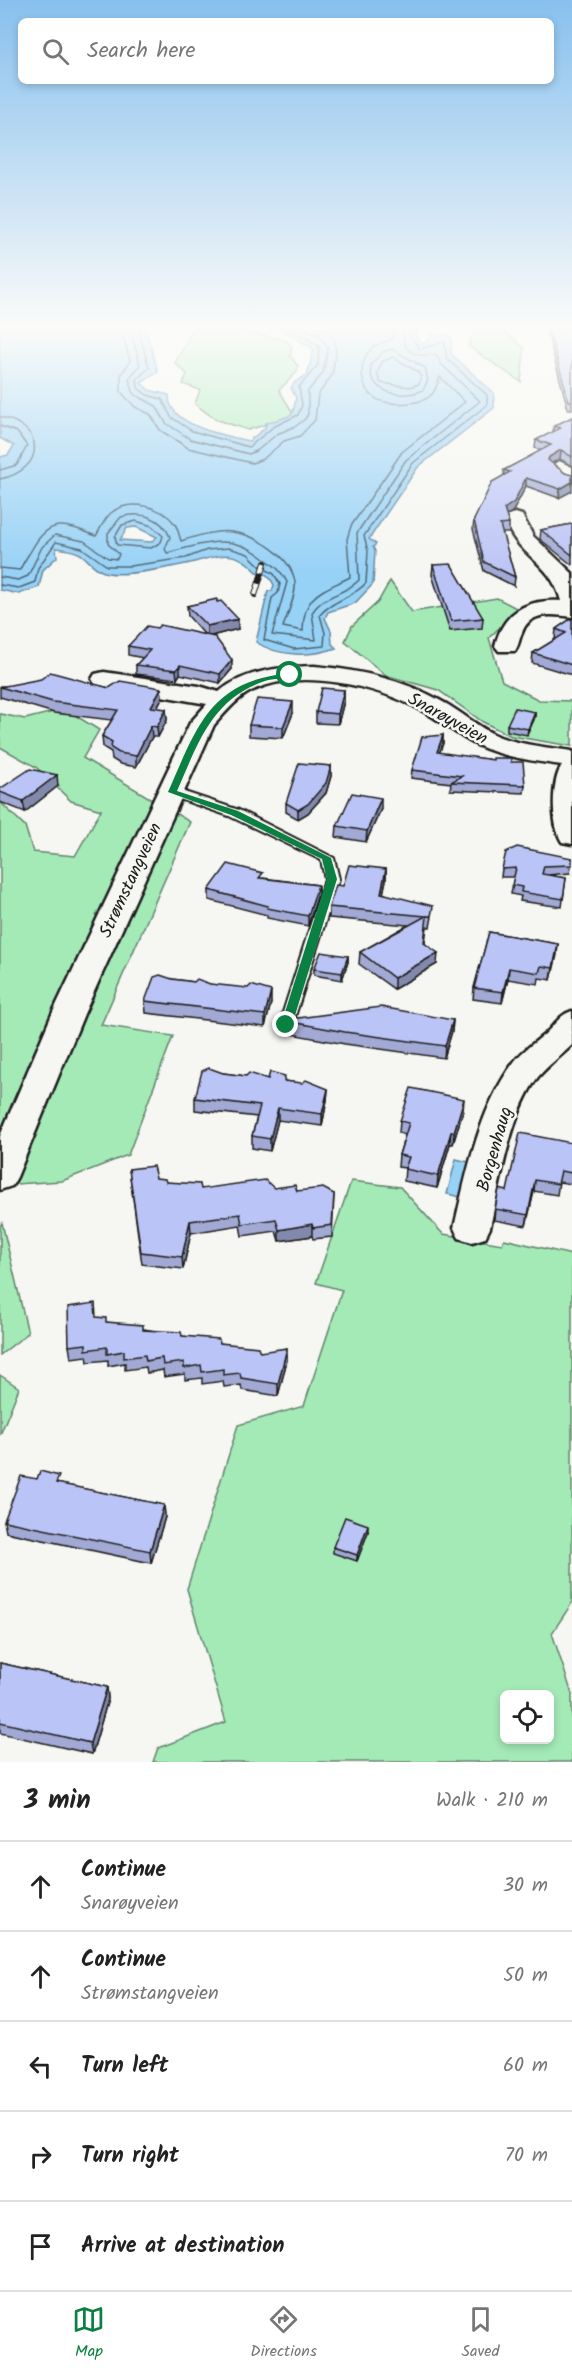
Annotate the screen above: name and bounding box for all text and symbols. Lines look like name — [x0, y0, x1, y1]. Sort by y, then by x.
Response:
search box — [18, 18, 554, 84]
text: Search here — [87, 34, 195, 69]
icon: search — [39, 35, 72, 68]
route start — [276, 661, 302, 687]
street label: Snarøyveien — [402, 685, 493, 753]
street label: Strømstangveien — [92, 818, 171, 943]
route end — [272, 1011, 298, 1037]
street label: Borgenhaug — [469, 1104, 521, 1195]
map controls — [500, 1690, 554, 1744]
button: locate — [500, 1690, 554, 1744]
text: 3 min — [24, 1780, 91, 1822]
text: Walk · 210 m — [436, 1785, 548, 1817]
text: Continue — [81, 1853, 166, 1888]
icon: ahead — [24, 1870, 57, 1903]
text: 30 m — [503, 1870, 548, 1902]
text: Snarøyveien — [81, 1888, 179, 1920]
text: Continue — [81, 1943, 166, 1978]
icon: ahead — [24, 1960, 57, 1993]
text: 50 m — [503, 1960, 548, 1992]
text: Strømstangveien — [81, 1978, 219, 2010]
text: Turn left — [81, 2049, 168, 2084]
icon: left — [24, 2050, 57, 2083]
text: 60 m — [503, 2050, 548, 2082]
text: Turn right — [81, 2139, 179, 2174]
icon: right — [24, 2140, 57, 2173]
text: 70 m — [505, 2140, 548, 2172]
text: Arrive at destination — [81, 2229, 284, 2264]
icon: arrive — [24, 2230, 57, 2263]
tab: Map — [72, 2303, 105, 2364]
tab: Directions — [250, 2303, 317, 2364]
tab: Saved — [462, 2303, 500, 2364]

